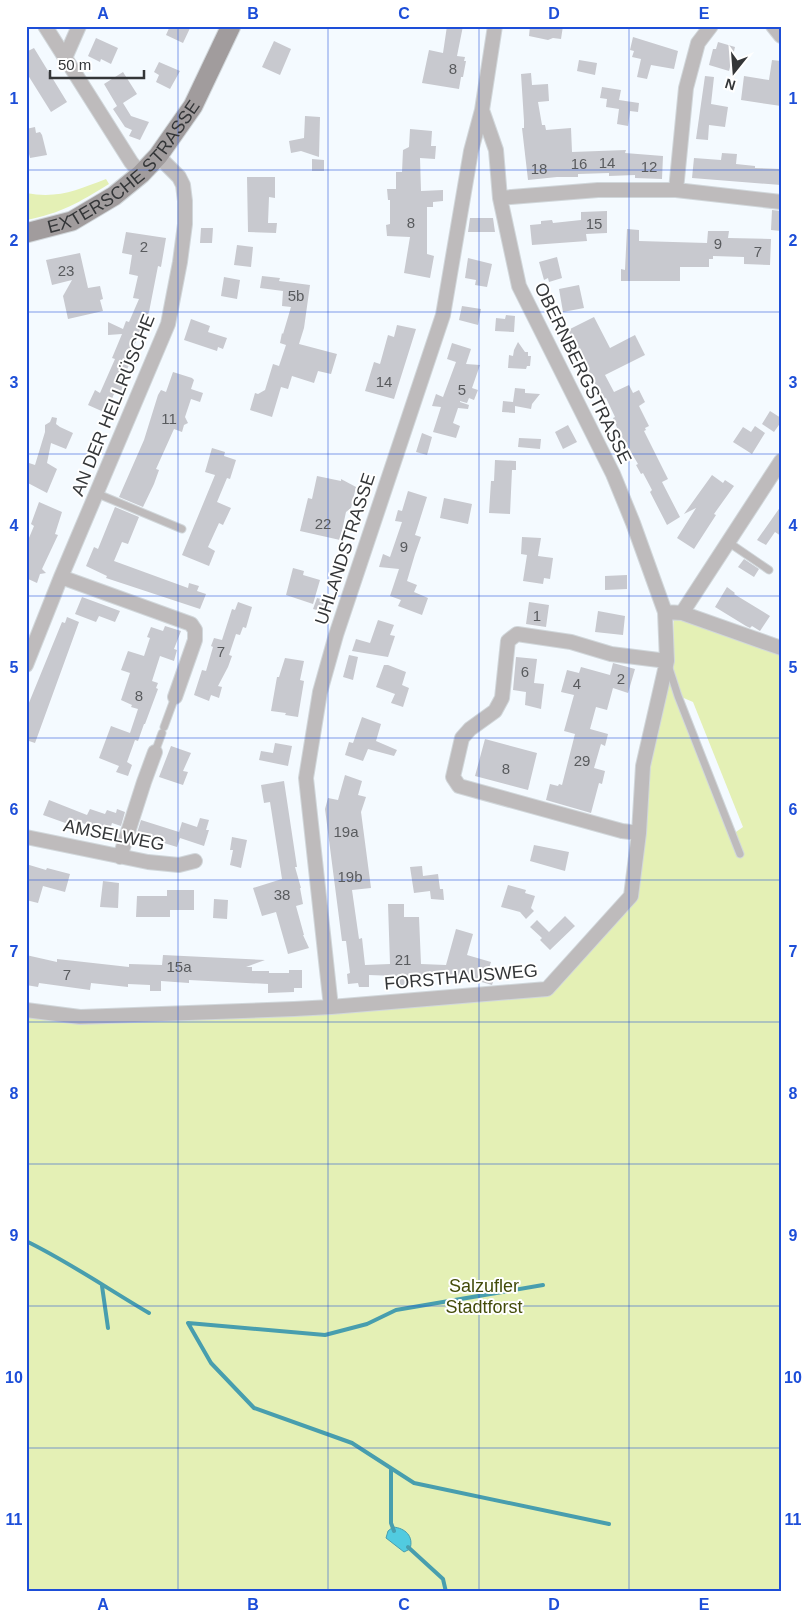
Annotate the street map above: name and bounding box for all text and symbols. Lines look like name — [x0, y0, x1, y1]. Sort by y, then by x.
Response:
text: A — [97, 5, 109, 22]
text: B — [247, 5, 259, 22]
text: C — [398, 5, 410, 22]
text: D — [548, 5, 560, 22]
text: E — [699, 5, 710, 22]
scale bar — [50, 48, 144, 80]
north arrow — [710, 48, 760, 98]
text: 50 m — [58, 56, 91, 73]
house number: 8 — [449, 60, 457, 77]
text: N — [723, 75, 737, 94]
text: 1 — [10, 90, 19, 107]
text: 1 — [789, 90, 798, 107]
street label: EXTERSCHE STRASSE — [45, 97, 204, 237]
house number: 14 — [599, 154, 615, 171]
house number: 16 — [571, 155, 587, 172]
house number: 12 — [641, 158, 657, 175]
house number: 18 — [531, 160, 547, 177]
house number: 8 — [407, 214, 415, 231]
house number: 15 — [586, 215, 602, 232]
text: 2 — [10, 232, 19, 249]
text: 2 — [789, 232, 798, 249]
house number: 9 — [714, 235, 722, 252]
house number: 2 — [140, 238, 148, 255]
house number: 7 — [754, 243, 762, 260]
house number: 23 — [58, 262, 74, 279]
street label: OBERNBERGSTRASSE — [530, 279, 636, 467]
house number: 5b — [288, 287, 304, 304]
street label: AN DER HELLRÜSCHE — [67, 311, 159, 499]
house number: 14 — [376, 373, 392, 390]
text: 3 — [10, 374, 19, 391]
text: 3 — [789, 374, 798, 391]
house number: 5 — [458, 381, 466, 398]
house number: 11 — [161, 410, 177, 427]
street label: UHLANDSTRASSE — [311, 471, 379, 627]
house number: 22 — [315, 515, 331, 532]
text: 4 — [10, 517, 19, 534]
text: 4 — [789, 517, 798, 534]
house number: 9 — [400, 538, 408, 555]
house number: 1 — [533, 607, 541, 624]
house number: 7 — [217, 643, 225, 660]
text: 5 — [10, 659, 19, 676]
text: 5 — [789, 659, 798, 676]
house number: 6 — [521, 663, 529, 680]
house number: 2 — [617, 670, 625, 687]
house number: 4 — [573, 675, 581, 692]
house number: 8 — [135, 687, 143, 704]
house number: 29 — [574, 752, 590, 769]
house number: 8 — [502, 760, 510, 777]
text: 6 — [10, 801, 19, 818]
text: 6 — [789, 801, 798, 818]
street label: AMSELWEG — [62, 815, 166, 855]
house number: 19a — [333, 823, 359, 840]
house number: 19b — [337, 868, 363, 885]
house number: 38 — [274, 886, 290, 903]
text: 7 — [10, 943, 19, 960]
text: 7 — [789, 943, 798, 960]
house number: 21 — [395, 951, 411, 968]
house number: 15a — [166, 958, 192, 975]
street label: FORSTHAUSWEG — [383, 960, 539, 994]
house number: 7 — [63, 966, 71, 983]
text: 8 — [10, 1085, 19, 1102]
text: 8 — [789, 1085, 798, 1102]
text: 9 — [10, 1227, 19, 1244]
text: 9 — [789, 1227, 798, 1244]
park label: Salzufler Stadtforst — [445, 1276, 523, 1317]
text: 10 — [5, 1369, 23, 1386]
text: 10 — [784, 1369, 802, 1386]
text: 11 — [6, 1511, 23, 1528]
text: 11 — [785, 1511, 802, 1528]
text: A — [97, 1596, 109, 1613]
text: B — [247, 1596, 259, 1613]
text: C — [398, 1596, 410, 1613]
text: D — [548, 1596, 560, 1613]
text: E — [699, 1596, 710, 1613]

